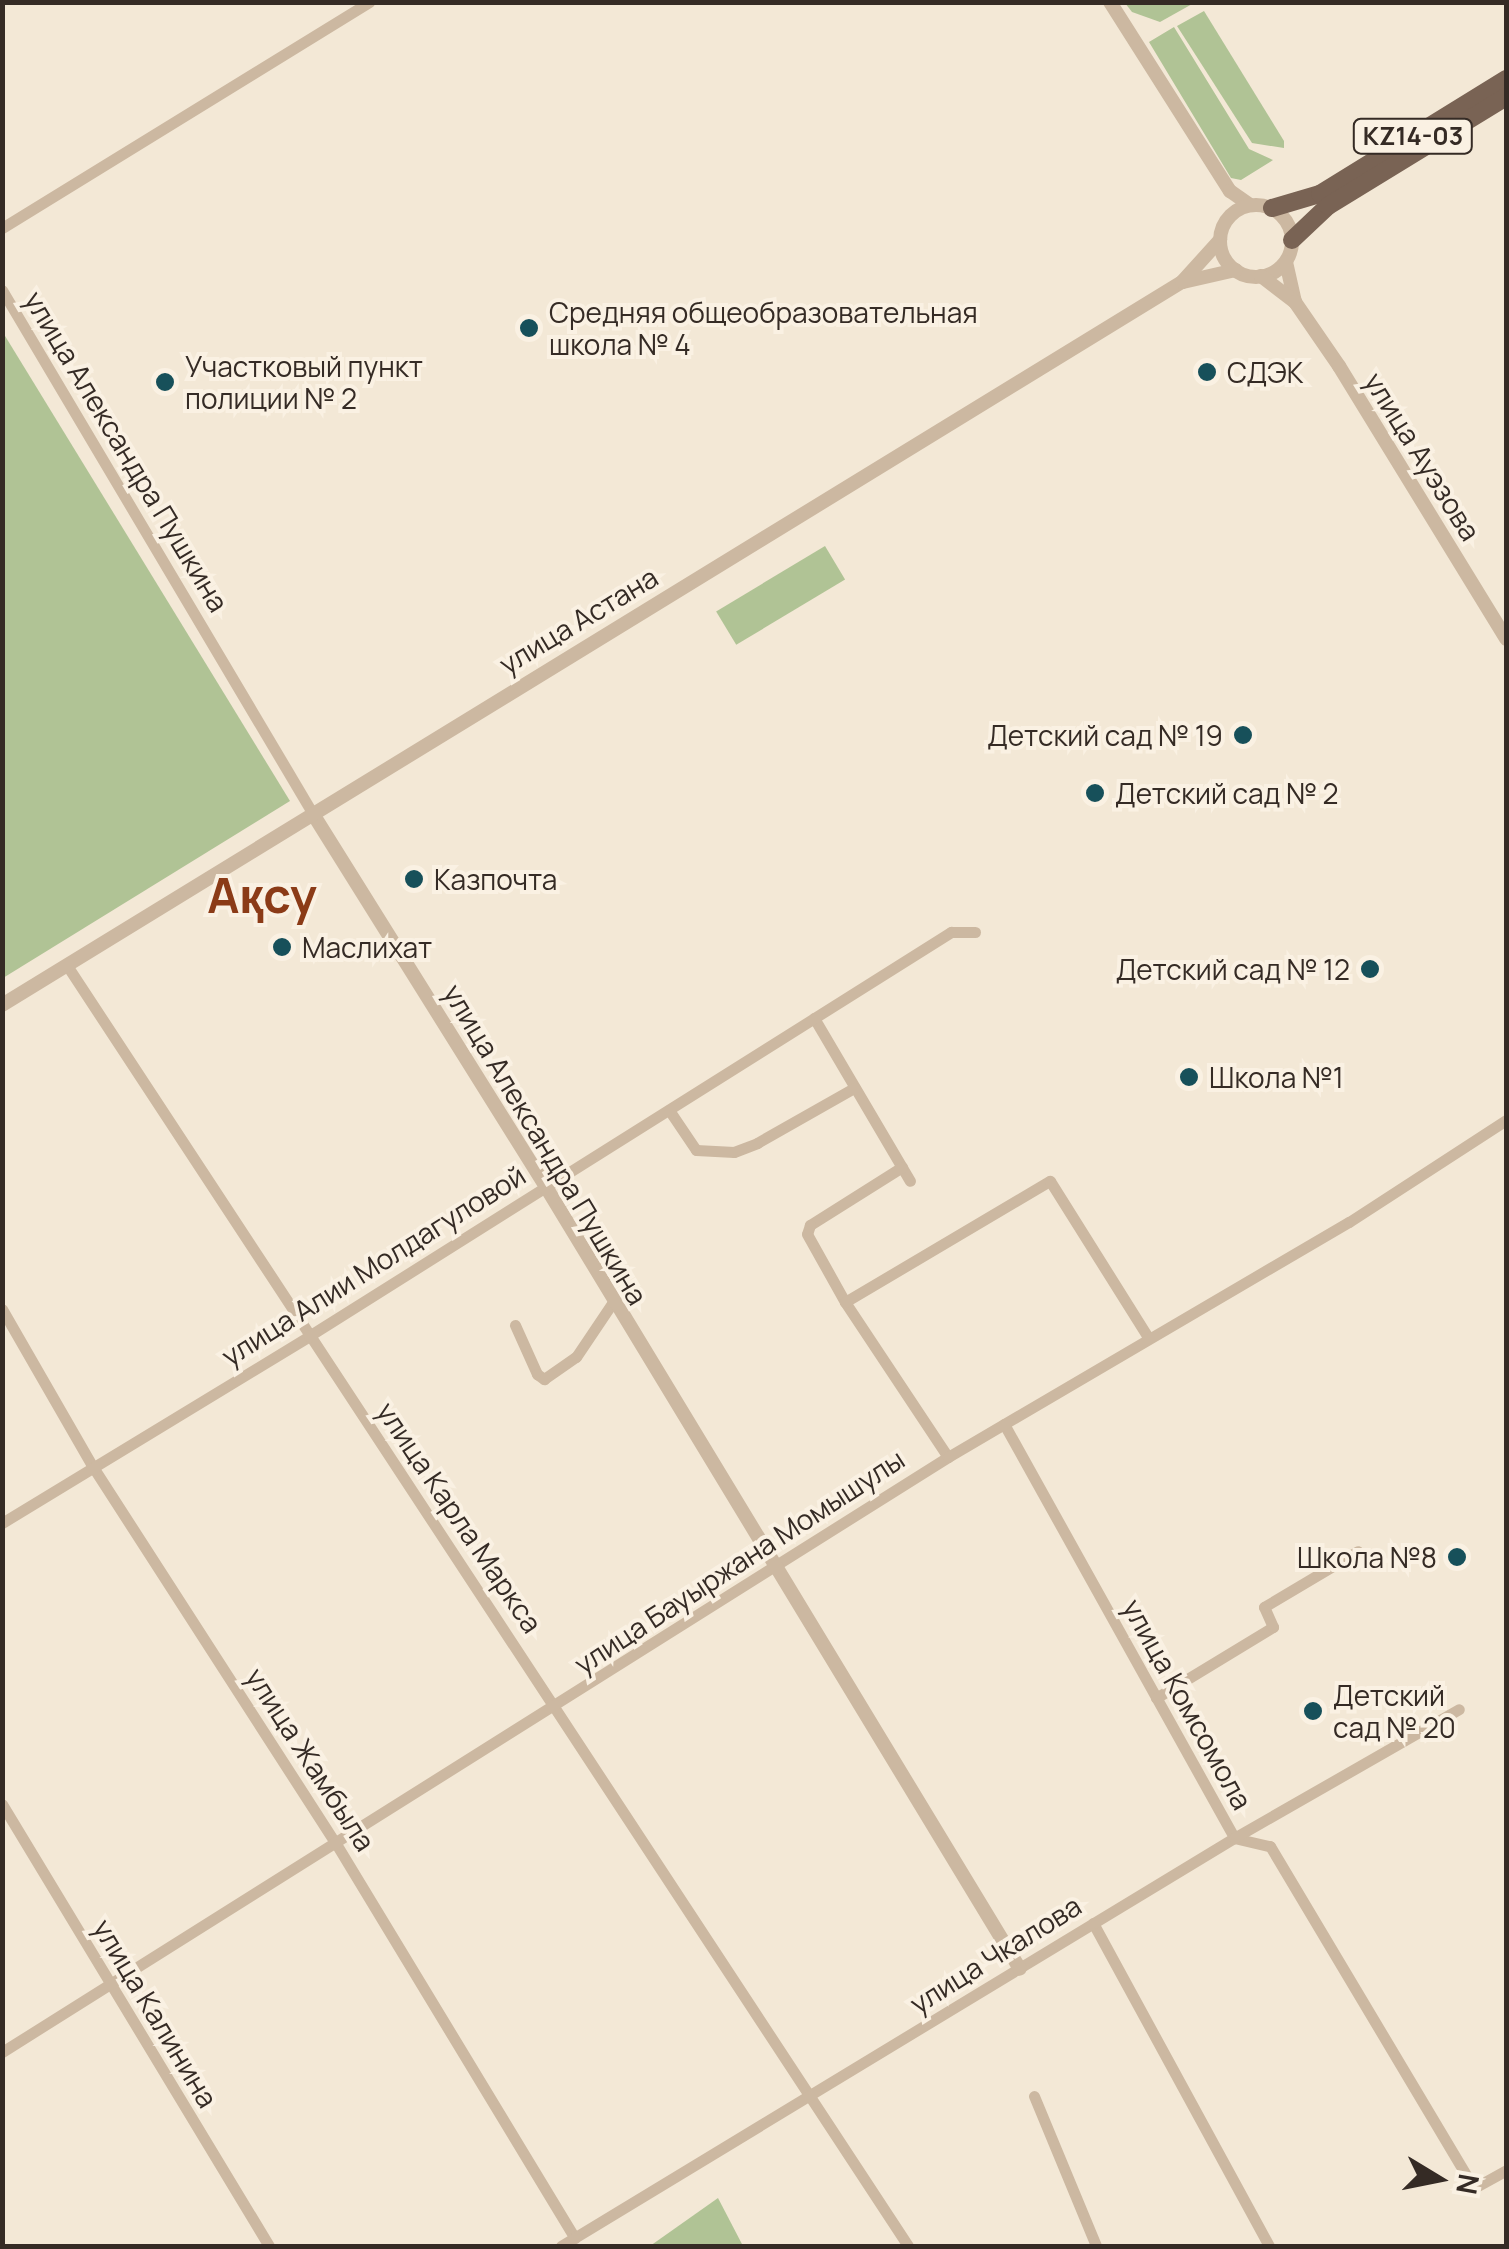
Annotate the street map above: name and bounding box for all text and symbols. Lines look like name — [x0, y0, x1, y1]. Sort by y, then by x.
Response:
road number: KZ14-03 — [1350, 116, 1476, 156]
street label: улица Александра Пушкина — [18, 285, 236, 617]
place label: Средняя общеобразовательная школа № 4 — [549, 295, 978, 361]
marker: Средняя общеобразовательная школа № 4 — [518, 317, 540, 339]
place label: Участковый пункт полиции № 2 — [185, 349, 423, 415]
place label: СДЭК — [1227, 355, 1303, 389]
marker: СДЭК — [1196, 361, 1218, 383]
street label: улица Ауэзова — [1358, 366, 1488, 546]
marker: Участковый пункт полиции № 2 — [154, 371, 176, 393]
street label: улица Астана — [493, 560, 663, 680]
place label: Детский сад № 19 — [987, 718, 1223, 752]
marker: Детский сад № 19 — [1232, 724, 1254, 746]
place label: Детский сад № 2 — [1115, 776, 1338, 810]
marker: Детский сад № 2 — [1084, 782, 1106, 804]
place label: Казпочта — [434, 862, 557, 896]
district label: Ақсу — [207, 866, 317, 924]
marker: Казпочта — [403, 868, 425, 890]
place label: Маслихат — [302, 930, 432, 964]
marker: Маслихат — [271, 936, 293, 958]
place label: Детский сад № 12 — [1116, 952, 1350, 986]
marker: Детский сад № 12 — [1359, 958, 1381, 980]
street label: улица Александра Пушкина — [437, 978, 655, 1310]
place label: Школа №1 — [1209, 1060, 1344, 1094]
marker: Школа №1 — [1178, 1066, 1200, 1088]
street label: улица Алии Молдагуловой — [215, 1158, 531, 1372]
street label: улица Карла Маркса — [370, 1395, 550, 1639]
street label: улица Бауыржана Момышулы — [568, 1442, 910, 1680]
place label: Школа №8 — [1297, 1540, 1437, 1574]
marker: Школа №8 — [1446, 1546, 1468, 1568]
street label: улица Комсомола — [1116, 1593, 1260, 1815]
street label: улица Жамбыла — [239, 1661, 383, 1857]
place label: Детский сад № 20 — [1333, 1678, 1456, 1744]
marker: Детский сад № 20 — [1302, 1700, 1324, 1722]
street label: улица Чкалова — [903, 1888, 1087, 2020]
street label: улица Калинина — [87, 1913, 225, 2113]
north arrow — [1389, 2129, 1489, 2229]
text: N — [1448, 2171, 1489, 2197]

